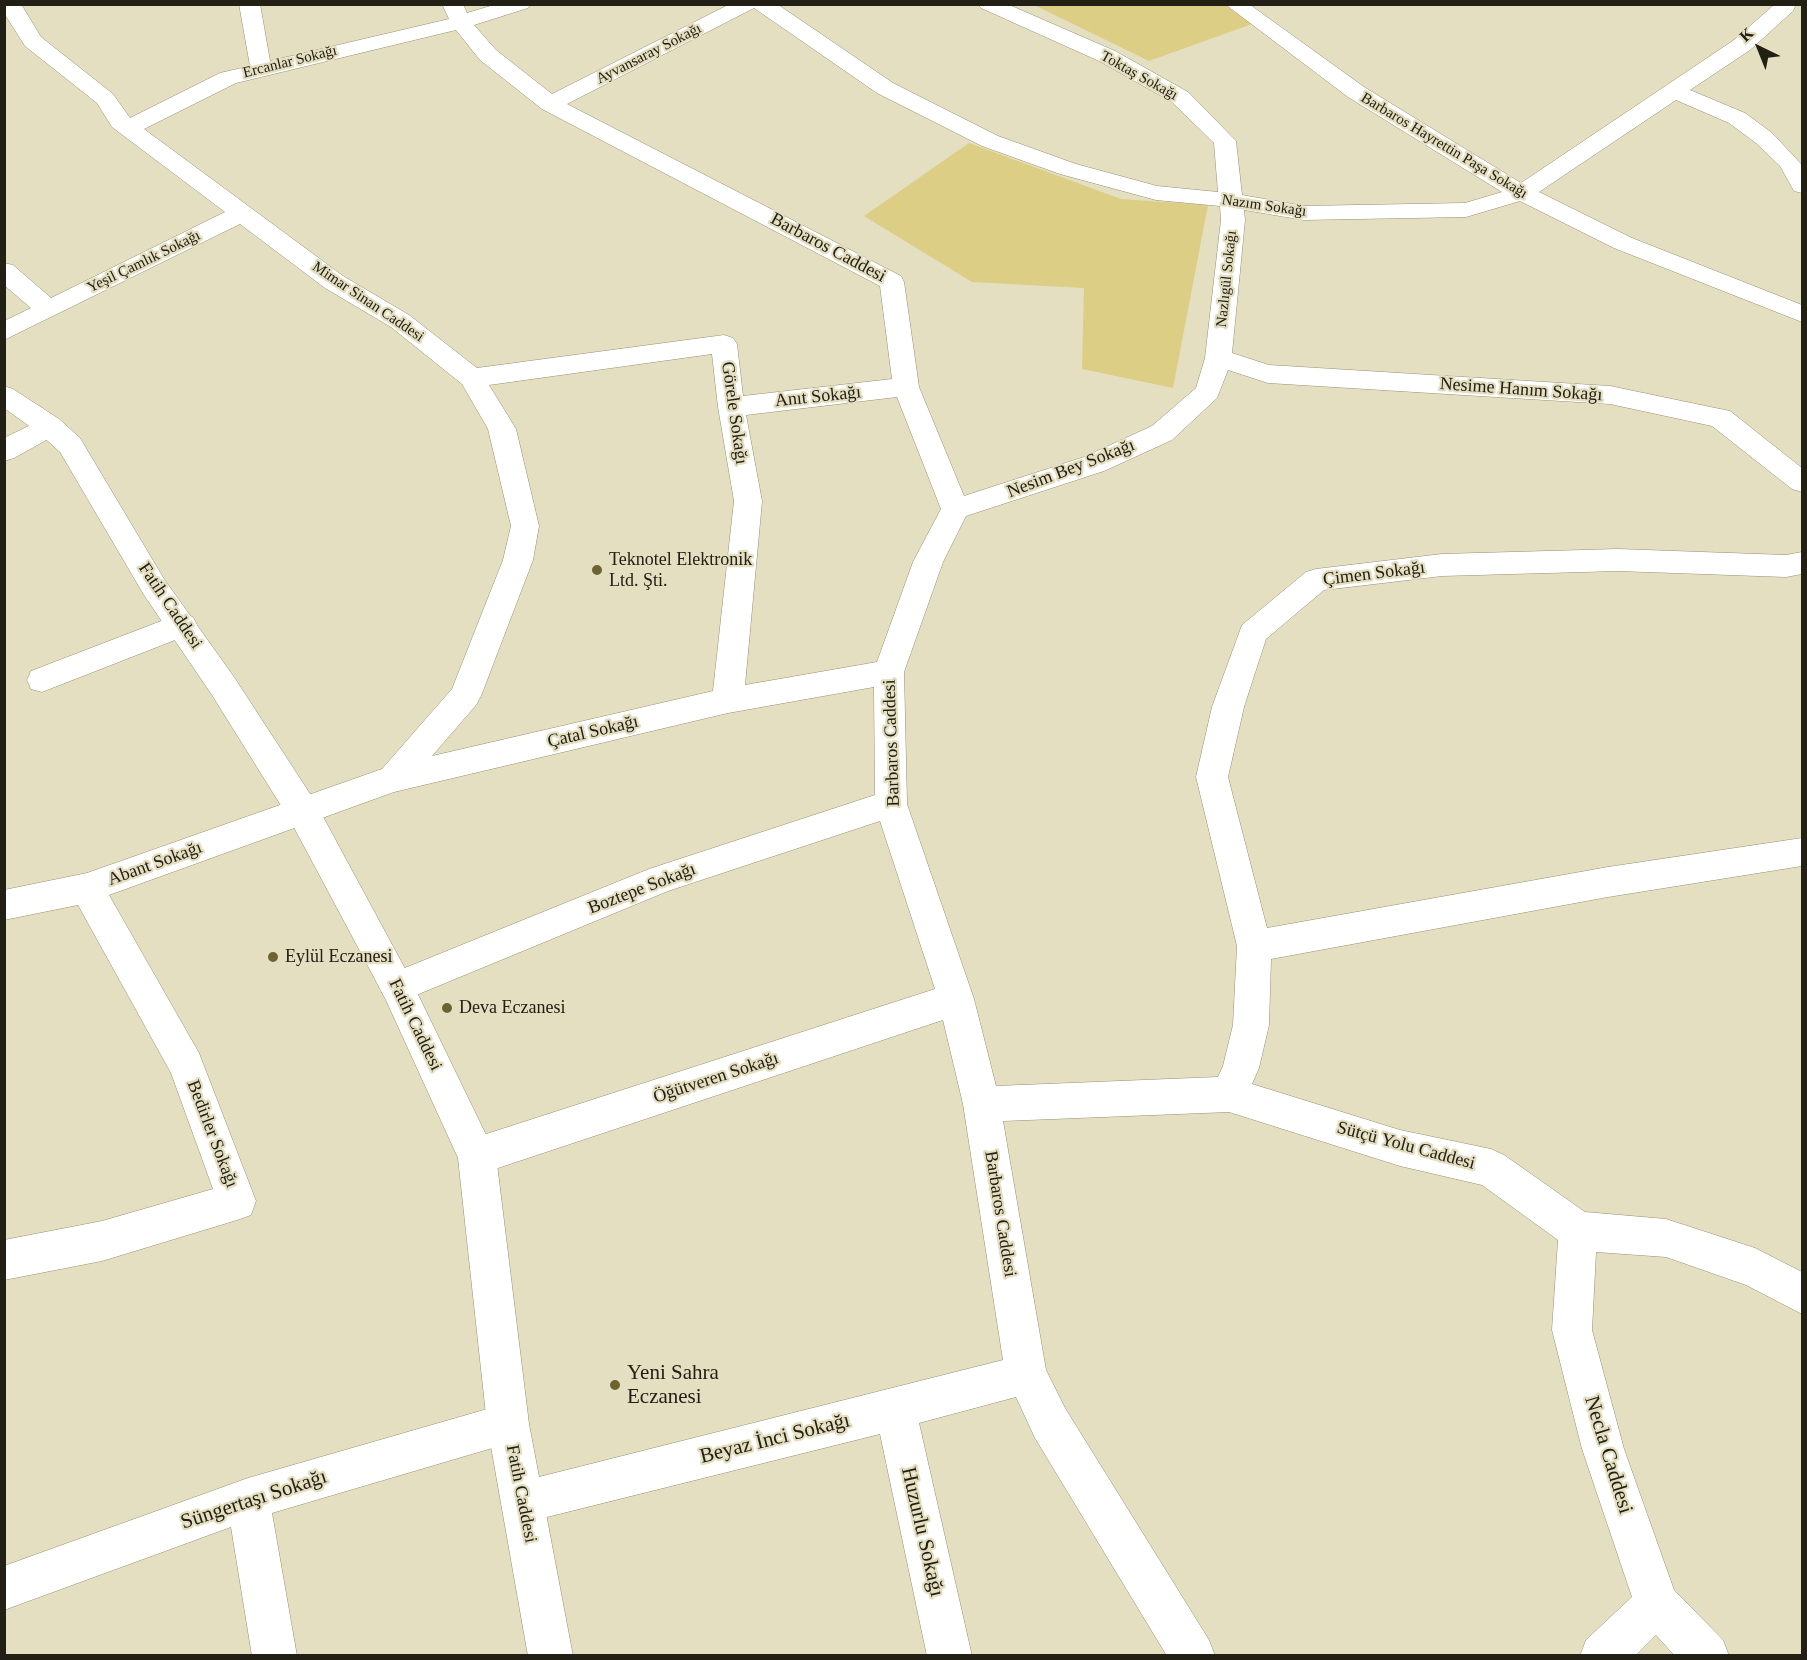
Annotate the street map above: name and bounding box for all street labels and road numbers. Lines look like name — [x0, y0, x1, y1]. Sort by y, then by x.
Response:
street label: Ayvansaray Sokağı — [593, 20, 705, 88]
street label: Ercanlar Sokağı — [241, 42, 339, 82]
street label: Toktaş Sokağı — [1097, 47, 1181, 105]
street label: Barbaros Hayrettin Paşa Sokağı — [1357, 89, 1531, 203]
street label: Nazım Sokağı — [1220, 191, 1308, 221]
street label: Barbaros Caddesi — [767, 209, 889, 287]
street label: Yeşil Çamlık Sokağı — [85, 227, 203, 297]
street label: Nazlıgül Sokağı — [1213, 230, 1241, 328]
street label: Mimar Sinan Caddesi — [309, 258, 427, 346]
street label: Görele Sokağı — [716, 360, 752, 466]
street label: Nesime Hanım Sokağı — [1439, 374, 1603, 406]
street label: Anıt Sokağı — [774, 382, 862, 412]
street label: Nesim Bey Sokağı — [1004, 435, 1138, 503]
street label: Çimen Sokağı — [1322, 557, 1426, 591]
street label: Fatih Caddesi — [133, 559, 207, 653]
street label: Barbaros Caddesi — [879, 679, 905, 807]
street label: Çatal Sokağı — [546, 711, 640, 753]
street label: Abant Sokağı — [105, 837, 205, 891]
street label: Boztepe Sokağı — [585, 859, 699, 919]
street label: Fatih Caddesi — [383, 976, 447, 1074]
street label: Öğütveren Sokağı — [651, 1048, 781, 1108]
street label: Bedirler Sokağı — [182, 1077, 242, 1191]
street label: Sütçü Yolu Caddesi — [1335, 1117, 1477, 1175]
street label: Barbaros Caddesi — [979, 1149, 1021, 1279]
street label: Necla Caddesi — [1578, 1393, 1638, 1517]
street label: Beyaz İnci Sokağı — [697, 1408, 853, 1470]
street label: Fatih Caddesi — [501, 1443, 541, 1545]
street label: Süngertaşı Sokağı — [178, 1464, 330, 1536]
street label: Huzurlu Sokağı — [895, 1465, 949, 1599]

